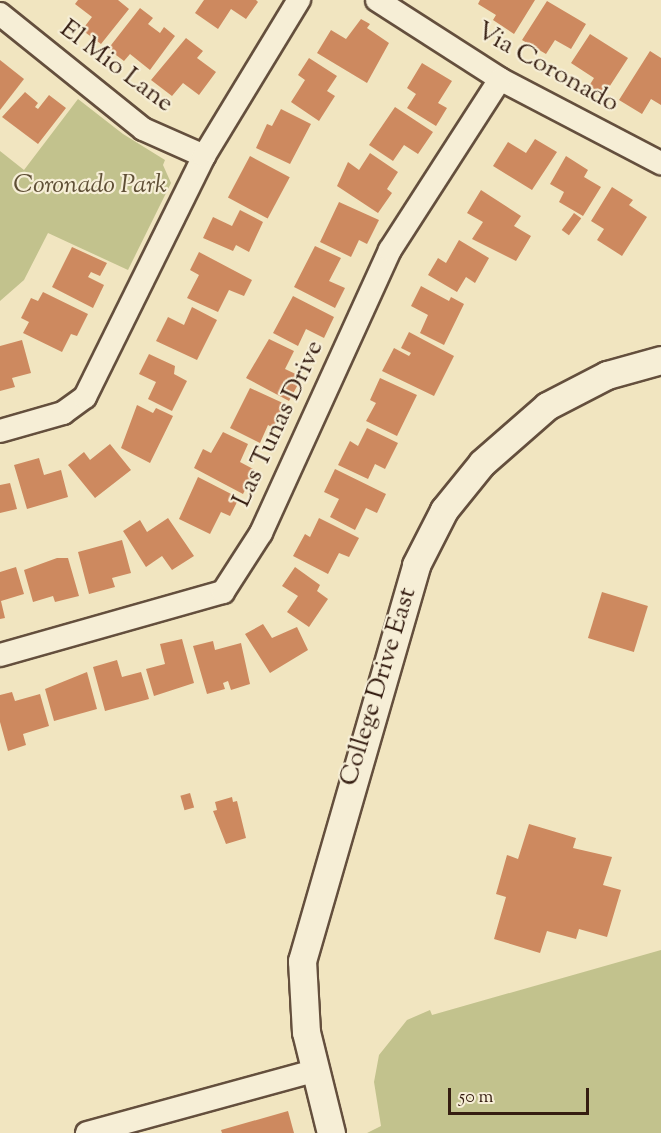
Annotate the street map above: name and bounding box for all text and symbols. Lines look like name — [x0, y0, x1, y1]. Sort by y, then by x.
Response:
street label: El Mio Lane — [53, 14, 179, 120]
street label: Via Coronado — [470, 16, 624, 120]
park label: Coronado Park — [13, 170, 167, 202]
street label: Las Tunas Drive — [227, 336, 331, 512]
street label: College Drive East — [334, 584, 424, 790]
scale bar — [451, 1076, 592, 1114]
text: 50 m — [459, 1085, 493, 1111]

